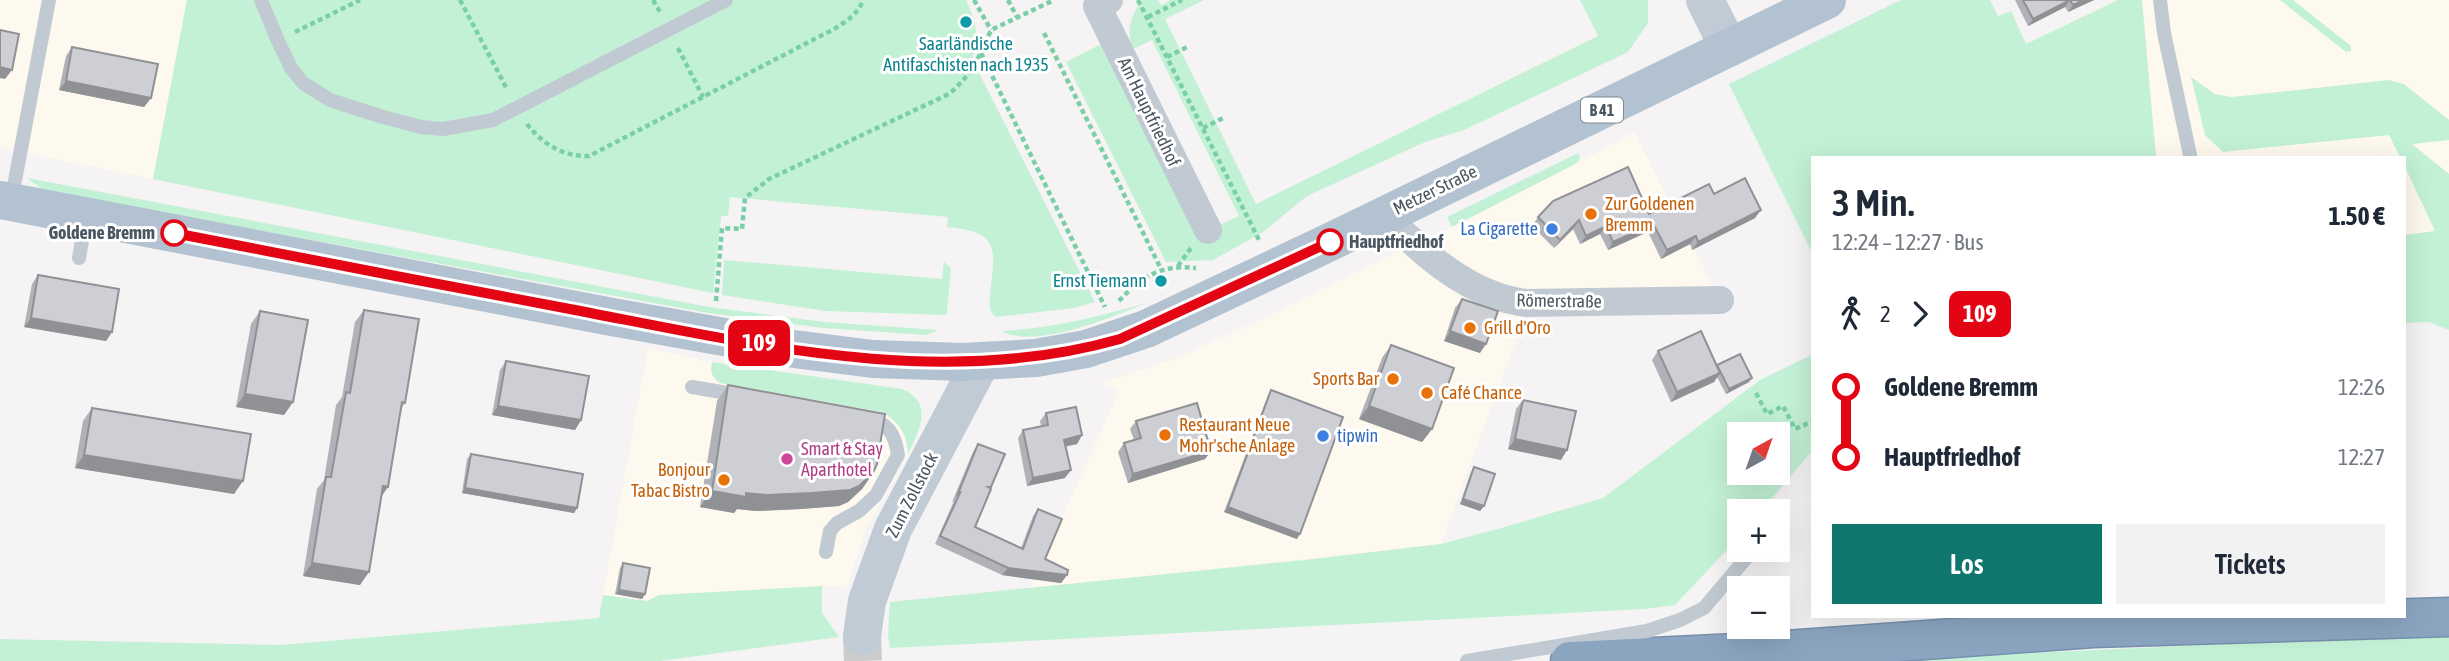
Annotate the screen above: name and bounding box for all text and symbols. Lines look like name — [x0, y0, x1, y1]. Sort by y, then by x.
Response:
marker: Saarländische Antifaschisten nach 1935 — [958, 14, 974, 30]
place label: Saarländische Antifaschisten nach 1935 — [883, 33, 1049, 75]
street label: Am Hauptfriedhof — [1114, 54, 1185, 170]
road number: B 41 — [1581, 97, 1623, 122]
street label: Metzer Straße — [1390, 160, 1480, 219]
text: 3 Min. — [1832, 181, 1914, 224]
place label: Zur Goldenen Bremm — [1605, 193, 1695, 235]
text: 1.50 € — [2328, 201, 2385, 231]
marker: Zur Goldenen Bremm — [1583, 206, 1599, 222]
place label: La Cigarette — [1460, 218, 1538, 239]
marker: Goldene Bremm — [161, 220, 187, 246]
marker: La Cigarette — [1544, 221, 1560, 237]
place label: Goldene Bremm — [48, 222, 155, 243]
marker: Hauptfriedhof — [1317, 229, 1343, 255]
text: 12:24 – 12:27 · Bus — [1832, 229, 1984, 255]
place label: Hauptfriedhof — [1349, 231, 1444, 252]
place label: Ernst Tiemann — [1053, 270, 1147, 291]
marker: Ernst Tiemann — [1153, 273, 1169, 289]
street label: Römerstraße — [1516, 289, 1602, 312]
icon: walk — [1832, 295, 1870, 333]
icon: forward — [1901, 295, 1939, 333]
text: 109 — [1963, 300, 1997, 327]
text: 2 — [1880, 301, 1891, 327]
place label: Grill d'Oro — [1484, 317, 1551, 338]
line badge: 109 — [719, 320, 799, 366]
marker: Grill d'Oro — [1462, 320, 1478, 336]
text: 109 — [742, 329, 776, 356]
place label: Sports Bar — [1313, 368, 1380, 389]
marker: Sports Bar — [1385, 371, 1401, 387]
text: Goldene Bremm — [1884, 372, 2038, 402]
text: 12:26 — [2338, 374, 2385, 400]
place label: Café Chance — [1441, 382, 1522, 403]
marker: Café Chance — [1419, 385, 1435, 401]
place label: Restaurant Neue Mohr'sche Anlage — [1179, 414, 1295, 456]
north arrow — [1727, 422, 1790, 485]
map controls — [1727, 422, 1790, 639]
place label: tipwin — [1337, 425, 1378, 446]
marker: Restaurant Neue Mohr'sche Anlage — [1157, 427, 1173, 443]
marker: tipwin — [1315, 428, 1331, 444]
place label: Smart & Stay Aparthotel — [801, 438, 883, 480]
text: Hauptfriedhof — [1884, 442, 2020, 472]
text: 12:27 — [2338, 444, 2385, 470]
street label: Zum Zollstock — [881, 449, 942, 541]
marker: Smart & Stay Aparthotel — [779, 451, 795, 467]
place label: Bonjour Tabac Bistro — [631, 459, 711, 501]
marker: Bonjour Tabac Bistro — [716, 472, 732, 488]
button: + — [1727, 499, 1790, 562]
button: Los — [1832, 524, 2102, 604]
button: Tickets — [2116, 524, 2385, 604]
button: − — [1727, 576, 1790, 639]

